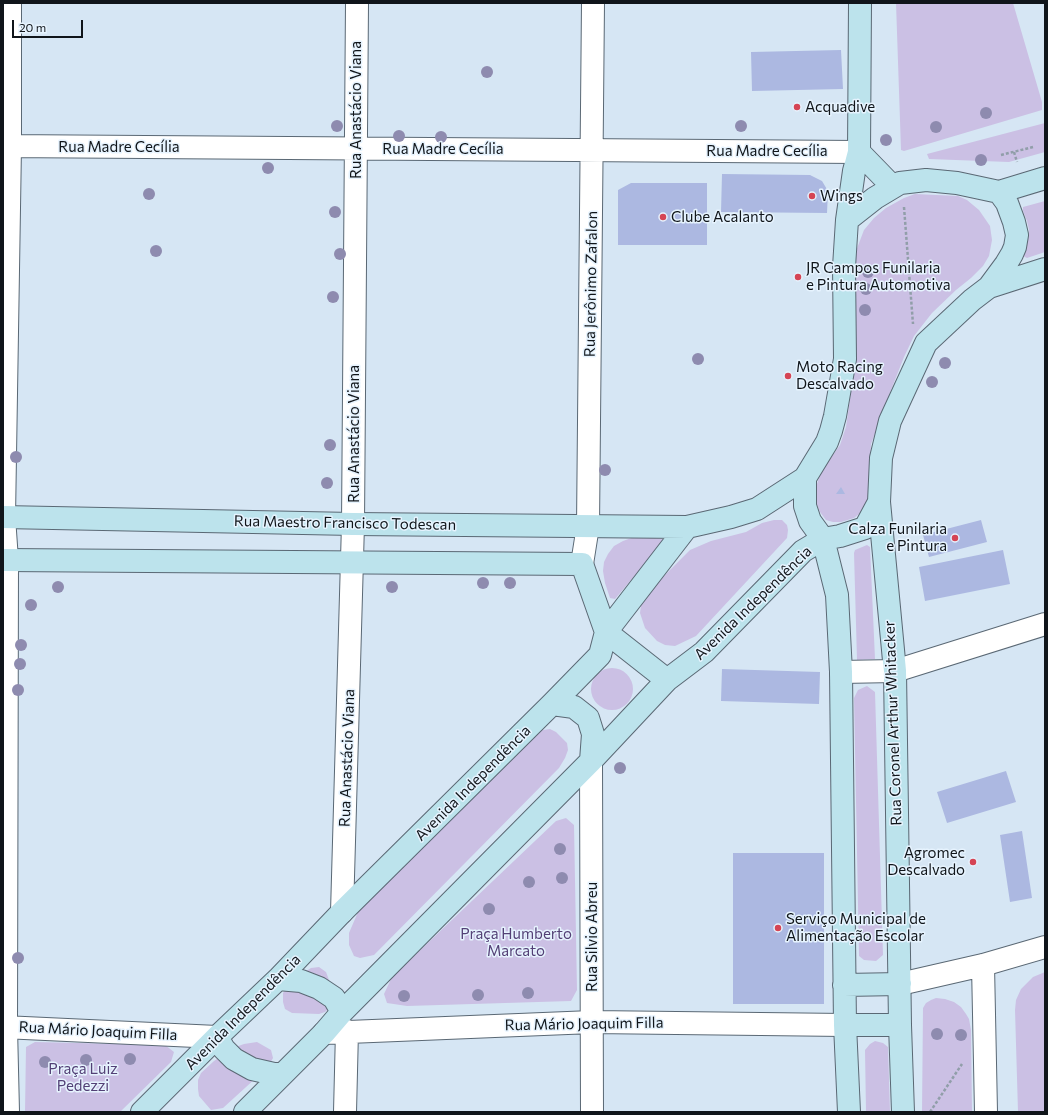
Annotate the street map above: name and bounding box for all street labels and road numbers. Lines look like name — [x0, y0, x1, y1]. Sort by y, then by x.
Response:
street label: Rua Anastácio Viana — [347, 41, 365, 179]
street label: Rua Madre Cecília — [58, 138, 180, 156]
street label: Rua Madre Cecília — [382, 140, 504, 158]
street label: Rua Madre Cecília — [706, 142, 828, 160]
street label: Rua Jerônimo Zafalon — [581, 211, 601, 357]
street label: Rua Anastácio Viana — [345, 365, 363, 503]
street label: Rua Maestro Francisco Todescan — [234, 512, 456, 534]
street label: Avenida Independência — [691, 542, 815, 664]
street label: Rua Coronel Arthur Whitacker — [880, 620, 906, 826]
street label: Rua Anastácio Viana — [336, 689, 358, 827]
street label: Avenida Independência — [411, 721, 535, 845]
street label: Rua Silvio Abreu — [583, 882, 601, 992]
street label: Avenida Independência — [181, 950, 305, 1074]
street label: Rua Mário Joaquim Filla — [504, 1014, 664, 1034]
street label: Rua Mário Joaquim Filla — [18, 1018, 178, 1044]

